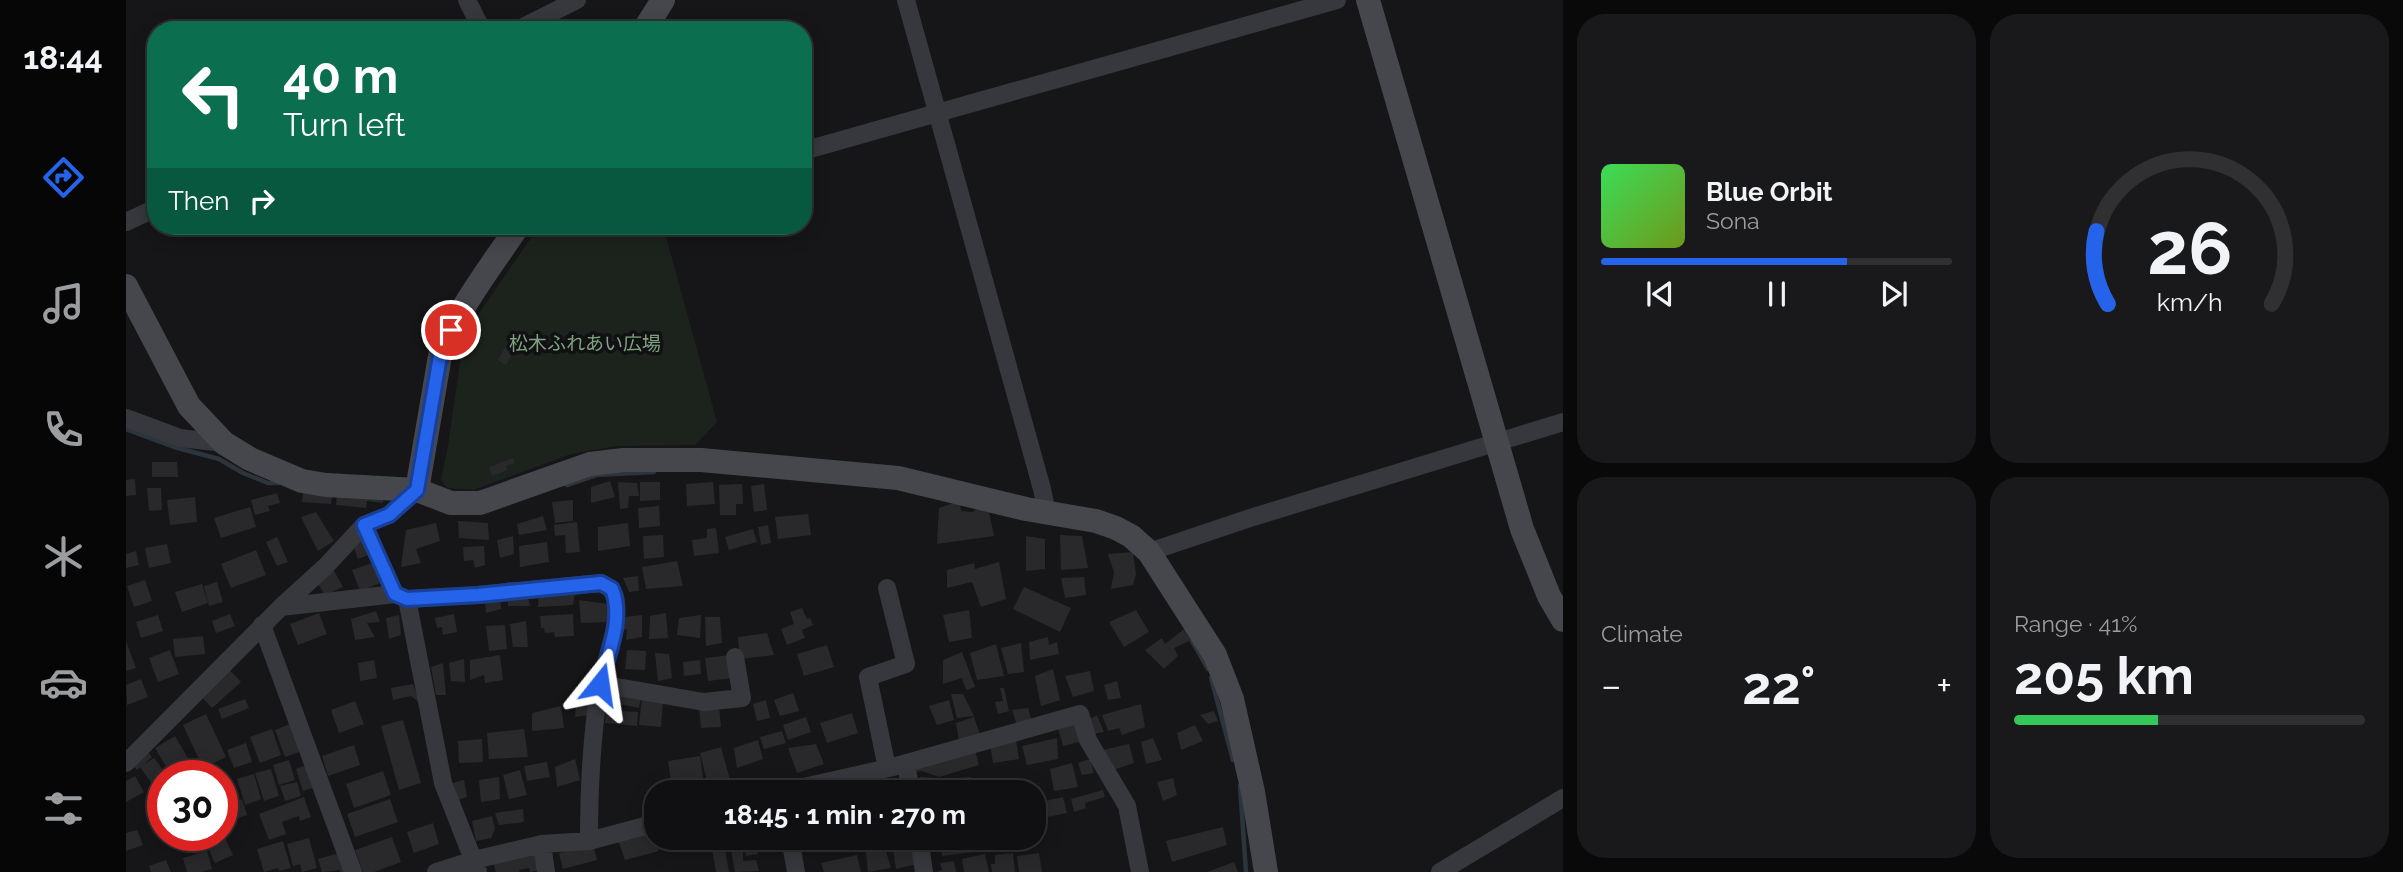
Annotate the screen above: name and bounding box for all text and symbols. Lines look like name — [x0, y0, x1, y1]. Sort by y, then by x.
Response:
text: 18:44 — [23, 39, 103, 76]
text: 40 m — [283, 47, 398, 104]
icon: left — [168, 49, 259, 140]
text: Turn left — [283, 106, 405, 143]
icon: directions — [39, 153, 88, 202]
text: Blue Orbit — [1706, 177, 1833, 207]
icon: right — [243, 182, 281, 220]
text: Then — [168, 186, 229, 216]
text: Sona — [1706, 207, 1760, 234]
text: 26 — [2147, 207, 2232, 292]
icon: previous — [1641, 275, 1679, 313]
icon: pause — [1758, 275, 1796, 313]
icon: next — [1875, 275, 1913, 313]
icon: music — [39, 279, 88, 328]
text: km/h — [2157, 287, 2222, 317]
pin — [421, 300, 481, 360]
icon: arrive — [432, 311, 470, 349]
park label: 松木ふれあい広場 — [509, 332, 661, 354]
icon: phone — [39, 405, 88, 454]
icon: climate — [39, 532, 88, 581]
text: Range · 41% — [2014, 610, 2137, 637]
text: Climate — [1601, 620, 1683, 647]
text: 205 km — [2014, 645, 2194, 706]
position arrow — [563, 647, 637, 721]
text: 22° — [1742, 655, 1815, 716]
icon: car — [39, 658, 88, 707]
text: − — [1601, 663, 1621, 708]
text: + — [1936, 663, 1952, 708]
speed limit sign: 30 — [147, 760, 238, 851]
icon: filters — [39, 784, 88, 833]
text: 18:45 · 1 min · 270 m — [724, 800, 966, 830]

